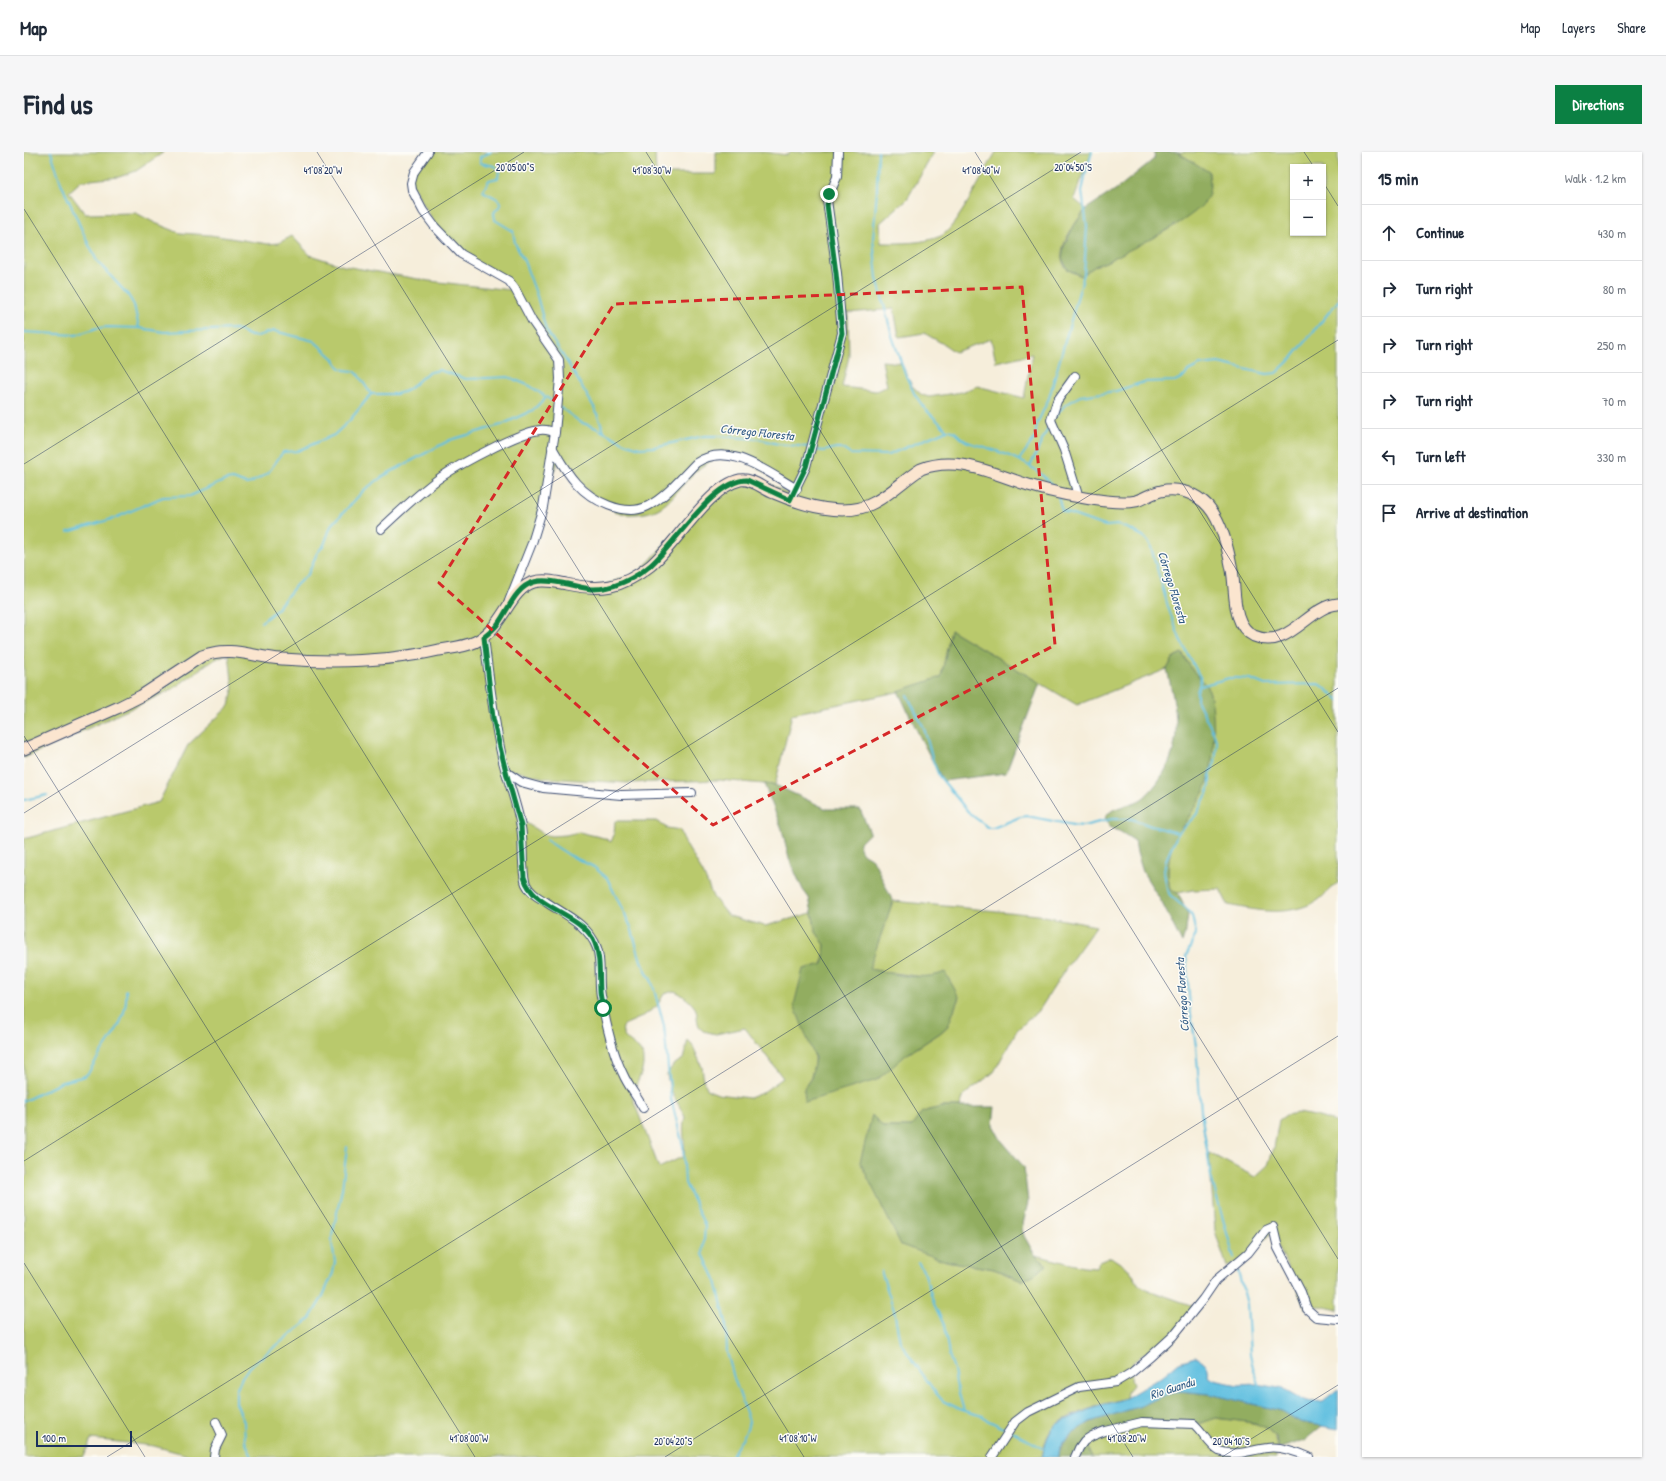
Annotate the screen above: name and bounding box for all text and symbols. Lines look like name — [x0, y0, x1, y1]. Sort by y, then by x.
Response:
text: Map — [20, 15, 47, 41]
text: Map — [1520, 18, 1540, 37]
text: Layers — [1562, 18, 1595, 37]
text: Share — [1617, 18, 1646, 37]
text: Find us — [24, 85, 93, 123]
button: Directions — [1555, 85, 1642, 124]
text: 20°05'00"S — [496, 161, 535, 174]
text: 20°04'50"S — [1054, 161, 1092, 174]
text: 41°08'20"W — [304, 164, 343, 177]
text: 41°08'30"W — [633, 164, 672, 177]
text: 41°08'40"W — [962, 164, 1001, 177]
map controls — [1290, 164, 1326, 236]
button: + — [1290, 164, 1326, 200]
text: 15 min — [1378, 167, 1418, 190]
text: Walk · 1.2 km — [1565, 169, 1626, 187]
route end — [820, 185, 838, 203]
button: − — [1290, 200, 1326, 236]
icon: ahead — [1378, 222, 1400, 244]
text: Continue — [1416, 222, 1464, 243]
text: 430 m — [1598, 224, 1626, 242]
icon: right — [1378, 278, 1400, 300]
text: Turn right — [1416, 278, 1472, 299]
text: 80 m — [1603, 280, 1626, 298]
icon: right — [1378, 334, 1400, 356]
text: Turn right — [1416, 334, 1472, 355]
text: 250 m — [1597, 336, 1626, 354]
icon: right — [1378, 390, 1400, 412]
text: Turn right — [1416, 390, 1472, 411]
text: 70 m — [1602, 392, 1626, 410]
water label: Córrego Floresta — [719, 420, 796, 444]
icon: left — [1378, 446, 1400, 468]
text: Turn left — [1416, 446, 1466, 467]
text: 330 m — [1597, 448, 1626, 466]
icon: arrive — [1378, 502, 1400, 524]
text: Arrive at destination — [1416, 502, 1528, 523]
water label: Córrego Floresta — [1154, 549, 1192, 626]
water label: Córrego Floresta — [1171, 956, 1193, 1032]
route start — [594, 999, 612, 1017]
water label: Rio Guandu — [1148, 1372, 1198, 1403]
scale bar — [36, 1429, 132, 1448]
text: 100 m — [42, 1431, 66, 1445]
text: 41°08'00"W — [450, 1432, 489, 1445]
text: 41°08'10"W — [779, 1432, 818, 1445]
text: 41°08'20"W — [1108, 1432, 1147, 1445]
text: 20°04'20"S — [654, 1435, 692, 1448]
text: 20°04'10"S — [1212, 1435, 1250, 1448]

